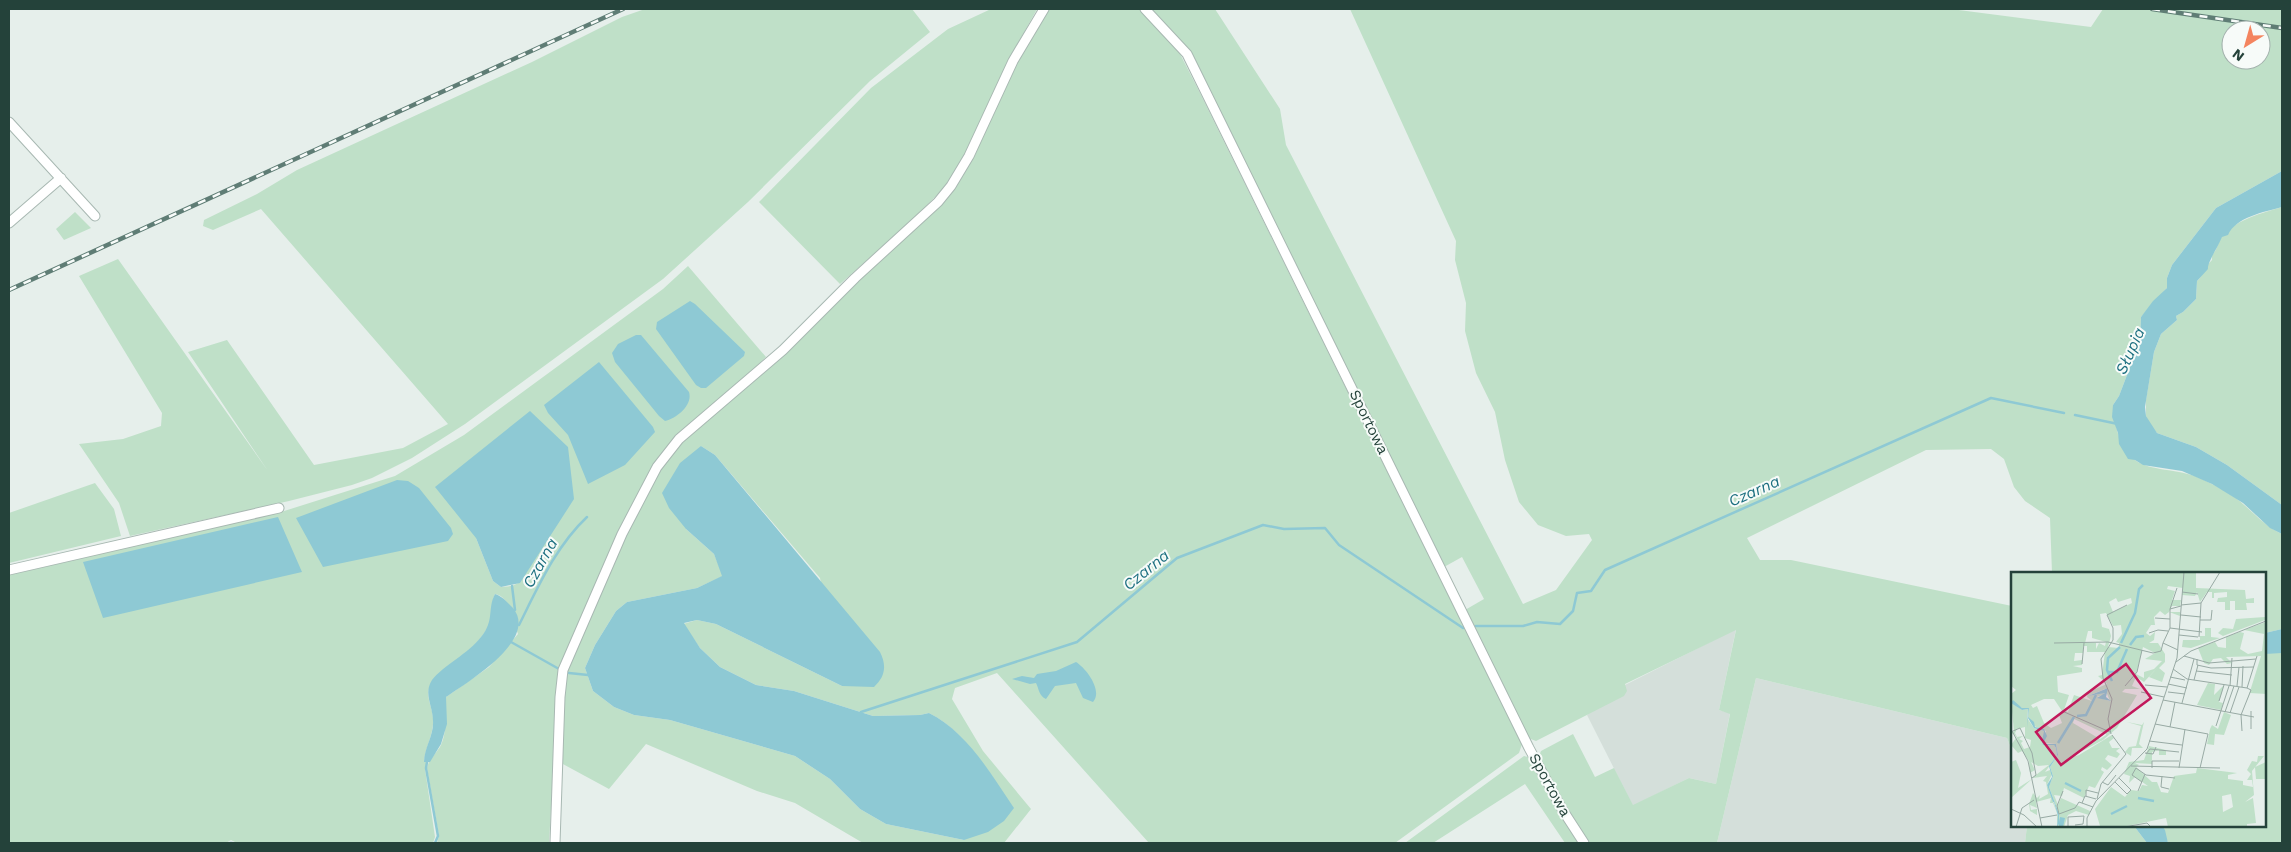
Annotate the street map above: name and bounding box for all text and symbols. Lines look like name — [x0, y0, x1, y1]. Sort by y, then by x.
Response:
north arrow — [2221, 20, 2271, 70]
text: N — [2229, 46, 2247, 65]
water label: Słupia — [2111, 324, 2149, 377]
street label: Sportowa — [1346, 387, 1393, 458]
water label: Czarna — [1725, 471, 1783, 511]
water label: Czarna — [519, 535, 561, 591]
water label: Czarna — [1119, 546, 1173, 594]
inset map — [2011, 572, 2266, 827]
street label: Sportowa — [1525, 750, 1575, 820]

